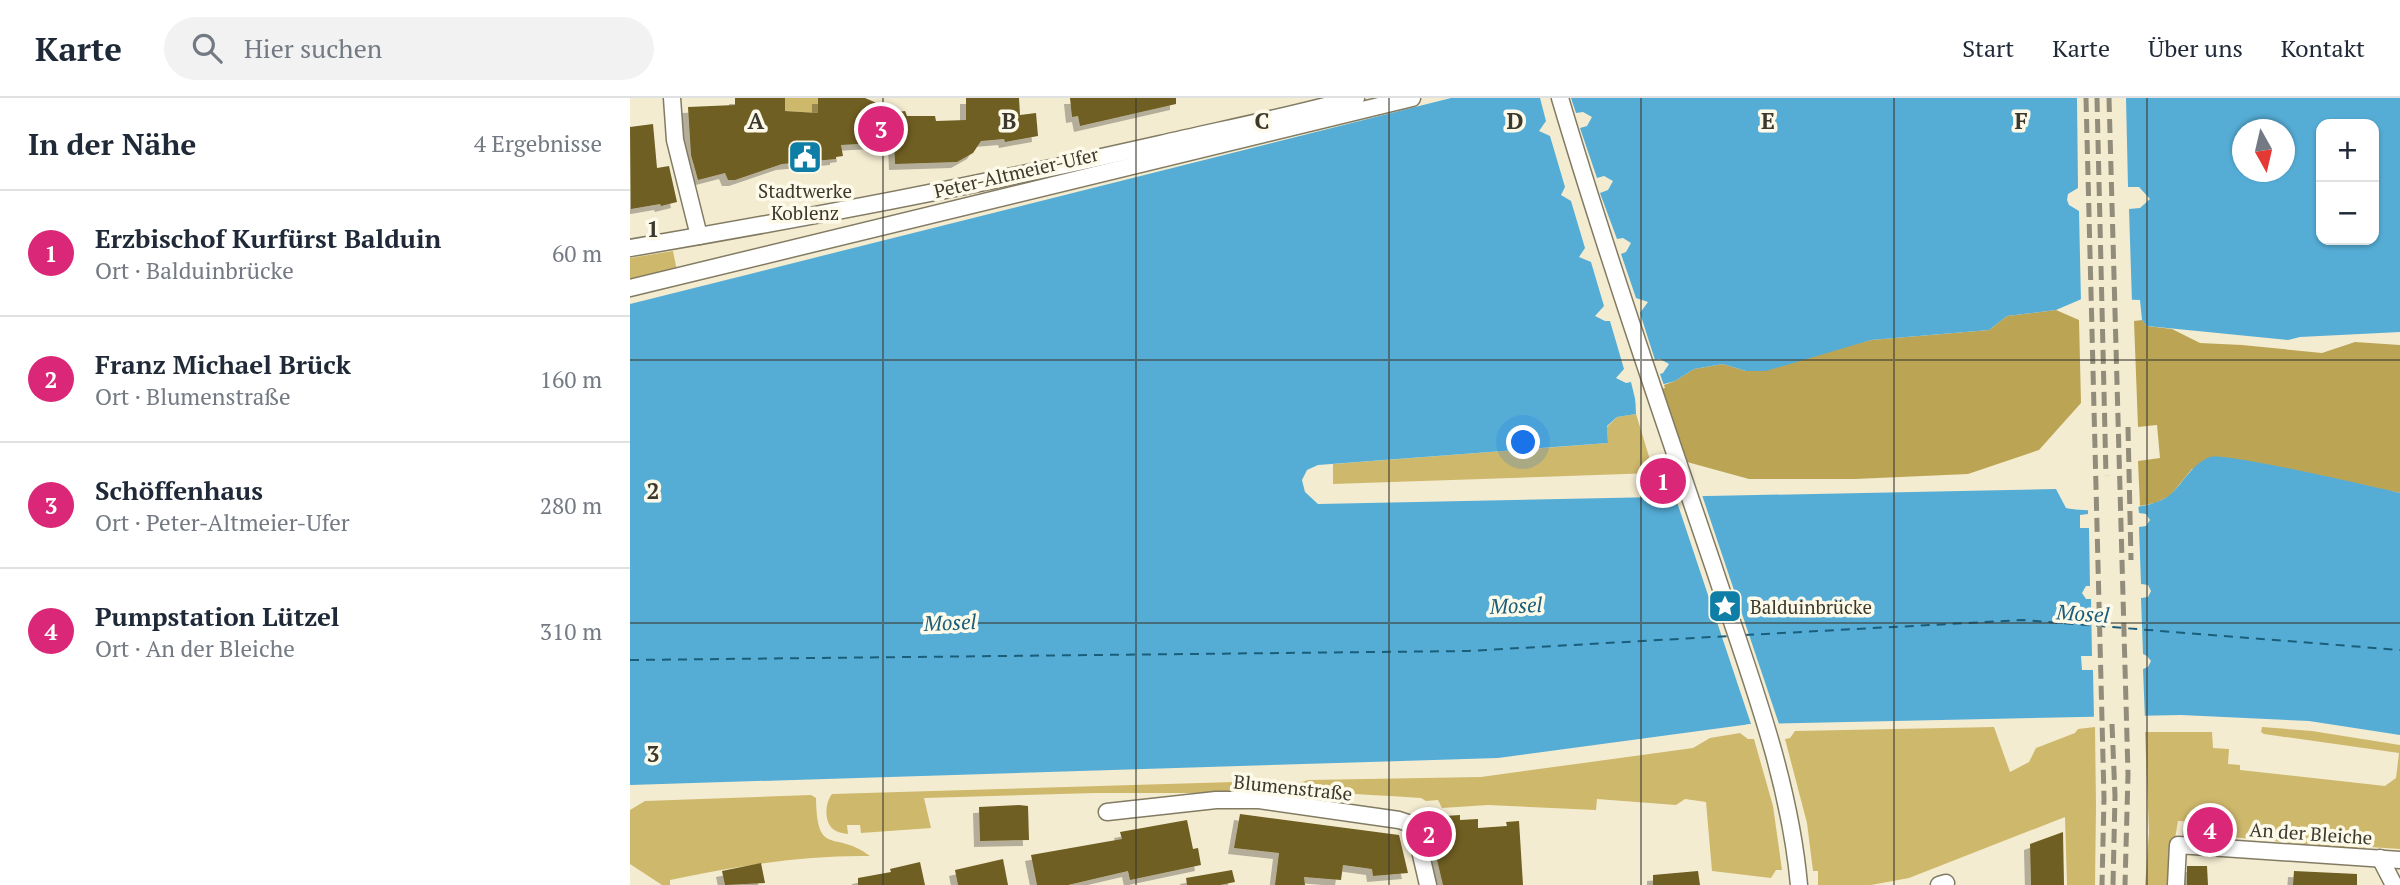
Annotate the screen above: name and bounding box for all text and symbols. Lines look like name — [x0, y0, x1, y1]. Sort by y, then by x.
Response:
search box — [164, 17, 654, 80]
text: Karte — [35, 27, 122, 70]
icon: search — [188, 29, 226, 67]
text: Hier suchen — [244, 31, 382, 65]
text: Start — [1962, 32, 2014, 64]
text: Karte — [2052, 32, 2110, 64]
text: Über uns — [2148, 32, 2243, 64]
text: Kontakt — [2281, 32, 2365, 64]
pin: 3 — [858, 103, 904, 155]
text: A — [748, 105, 765, 136]
text: B — [1002, 105, 1017, 136]
text: C — [1255, 105, 1270, 136]
text: D — [1507, 105, 1524, 136]
text: E — [1761, 105, 1775, 136]
text: F — [2014, 105, 2028, 136]
north arrow — [2232, 119, 2295, 182]
map controls — [2316, 119, 2379, 245]
button: + — [2316, 119, 2379, 182]
text: In der Nähe — [28, 124, 196, 164]
text: 4 Ergebnisse — [474, 128, 602, 159]
public building icon: Stadtwerke Koblenz — [786, 138, 824, 176]
street label: Peter-Altmeier-Ufer — [931, 141, 1101, 203]
place label: Stadtwerke Koblenz — [758, 178, 852, 225]
button: − — [2316, 182, 2379, 245]
text: 1 — [647, 213, 660, 244]
text: Erzbischof Kurfürst Balduin — [95, 221, 441, 255]
text: 1 — [45, 238, 58, 269]
text: 60 m — [552, 238, 602, 269]
text: Ort · Balduinbrücke — [95, 255, 294, 286]
text: Franz Michael Brück — [95, 347, 351, 381]
text: 2 — [45, 364, 58, 395]
text: 160 m — [540, 364, 602, 395]
text: Ort · Blumenstraße — [95, 381, 291, 412]
your location — [1506, 425, 1540, 459]
pin: 1 — [1640, 455, 1686, 507]
text: Schöffenhaus — [95, 473, 263, 507]
text: 2 — [647, 475, 660, 506]
text: 3 — [45, 490, 58, 521]
text: 280 m — [540, 490, 602, 521]
text: Ort · Peter-Altmeier-Ufer — [95, 507, 350, 538]
place icon: Balduinbrücke — [1706, 587, 1744, 625]
water label: Mosel — [1488, 590, 1543, 620]
place label: Balduinbrücke — [1750, 594, 1872, 619]
water label: Mosel — [2055, 597, 2110, 629]
text: Pumpstation Lützel — [95, 599, 340, 633]
water label: Mosel — [922, 607, 977, 637]
text: 4 — [45, 616, 58, 647]
text: 310 m — [540, 616, 602, 647]
text: Ort · An der Bleiche — [95, 633, 295, 664]
text: 3 — [647, 738, 660, 769]
street label: Blumenstraße — [1232, 768, 1354, 806]
pin: 4 — [2187, 804, 2233, 856]
pin: 2 — [1406, 808, 1452, 860]
street label: An der Bleiche — [2249, 816, 2373, 850]

